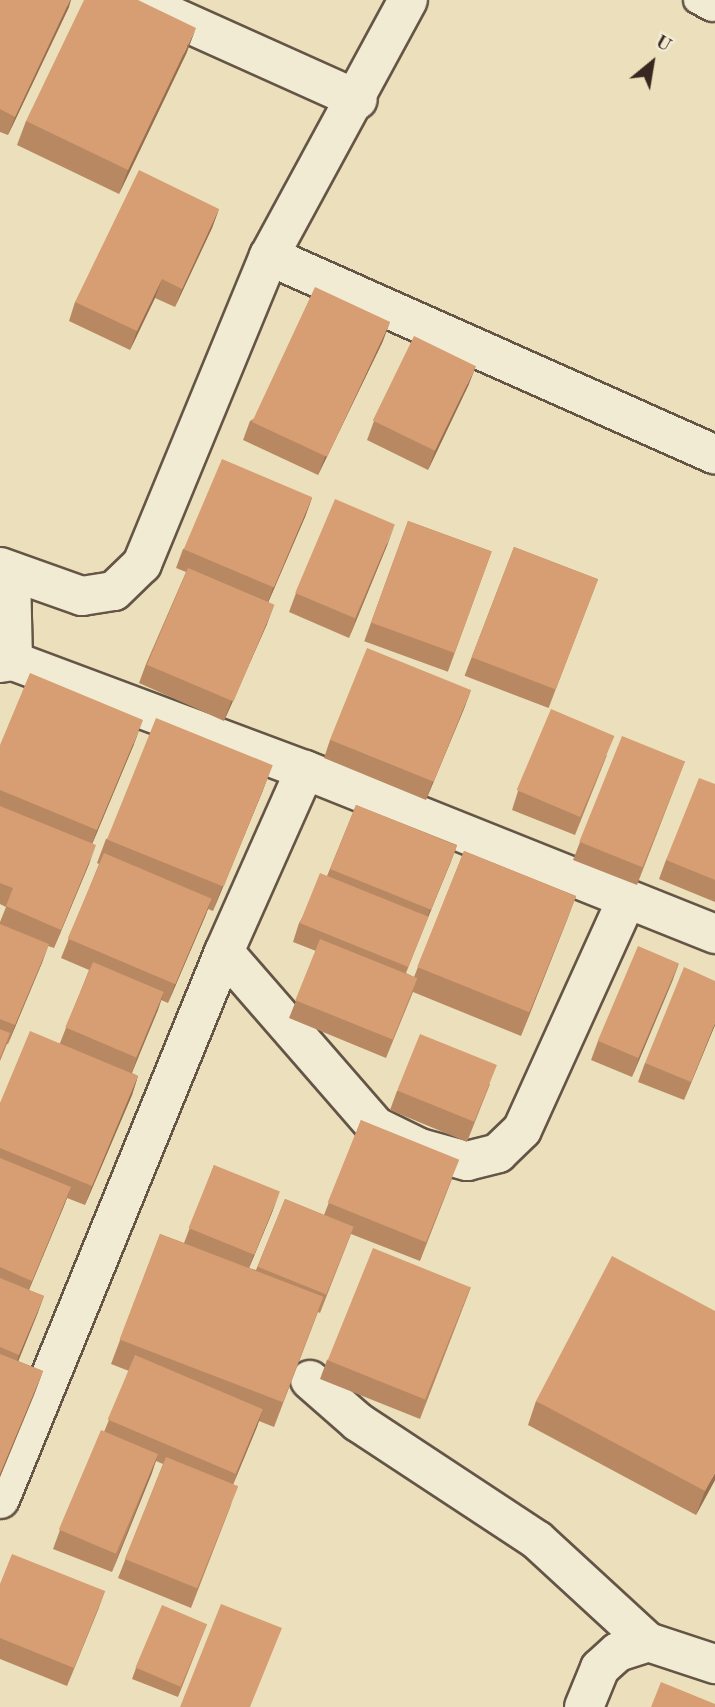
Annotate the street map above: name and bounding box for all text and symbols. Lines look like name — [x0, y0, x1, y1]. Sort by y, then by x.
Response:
north arrow — [617, 28, 687, 98]
text: U — [651, 32, 674, 56]

